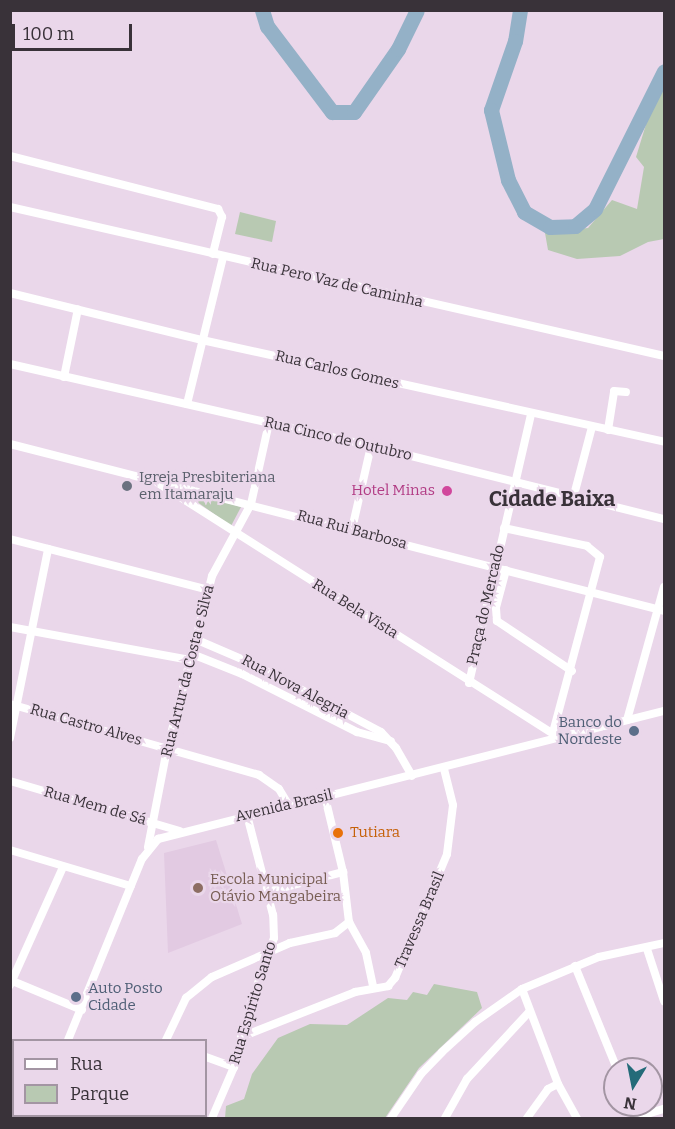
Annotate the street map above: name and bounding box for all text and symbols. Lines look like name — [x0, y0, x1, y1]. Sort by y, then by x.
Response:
scale bar — [15, 12, 135, 50]
text: 100 m — [23, 23, 74, 45]
street label: Rua Pero Vaz de Caminha — [249, 254, 425, 312]
street label: Rua Carlos Gomes — [273, 347, 401, 393]
street label: Rua Cinco de Outubro — [262, 413, 414, 465]
place label: Igreja Presbiteriana em Itamaraju — [139, 468, 275, 503]
marker: Igreja Presbiteriana em Itamaraju — [120, 479, 134, 493]
place label: Hotel Minas — [351, 482, 435, 500]
marker: Hotel Minas — [440, 484, 454, 498]
district label: Cidade Baixa — [489, 486, 615, 512]
street label: Rua Rui Barbosa — [295, 507, 409, 553]
street label: Praça do Mercado — [463, 543, 509, 667]
street label: Rua Bela Vista — [309, 575, 401, 643]
street label: Rua Artur da Costa e Silva — [158, 583, 218, 759]
street label: Rua Nova Alegria — [238, 651, 352, 723]
street label: Rua Castro Alves — [28, 700, 144, 750]
place label: Banco do Nordeste — [558, 713, 622, 748]
marker: Banco do Nordeste — [627, 724, 641, 738]
street label: Rua Mem de Sá — [42, 783, 148, 829]
street label: Avenida Brasil — [234, 786, 334, 826]
place label: Tutiara — [350, 824, 400, 842]
marker: Tutiara — [331, 826, 345, 840]
street label: Travessa Brasil — [392, 869, 448, 971]
place label: Escola Municipal Otávio Mangabeira — [210, 870, 341, 905]
marker: Escola Municipal Otávio Mangabeira — [191, 881, 205, 895]
street label: Rua Espírito Santo — [226, 939, 280, 1067]
place label: Auto Posto Cidade — [88, 979, 163, 1014]
marker: Auto Posto Cidade — [69, 990, 83, 1004]
legend — [12, 1039, 207, 1117]
text: Rua — [70, 1053, 103, 1075]
north arrow — [603, 1057, 663, 1117]
text: Parque — [70, 1083, 129, 1105]
text: N — [622, 1093, 638, 1114]

